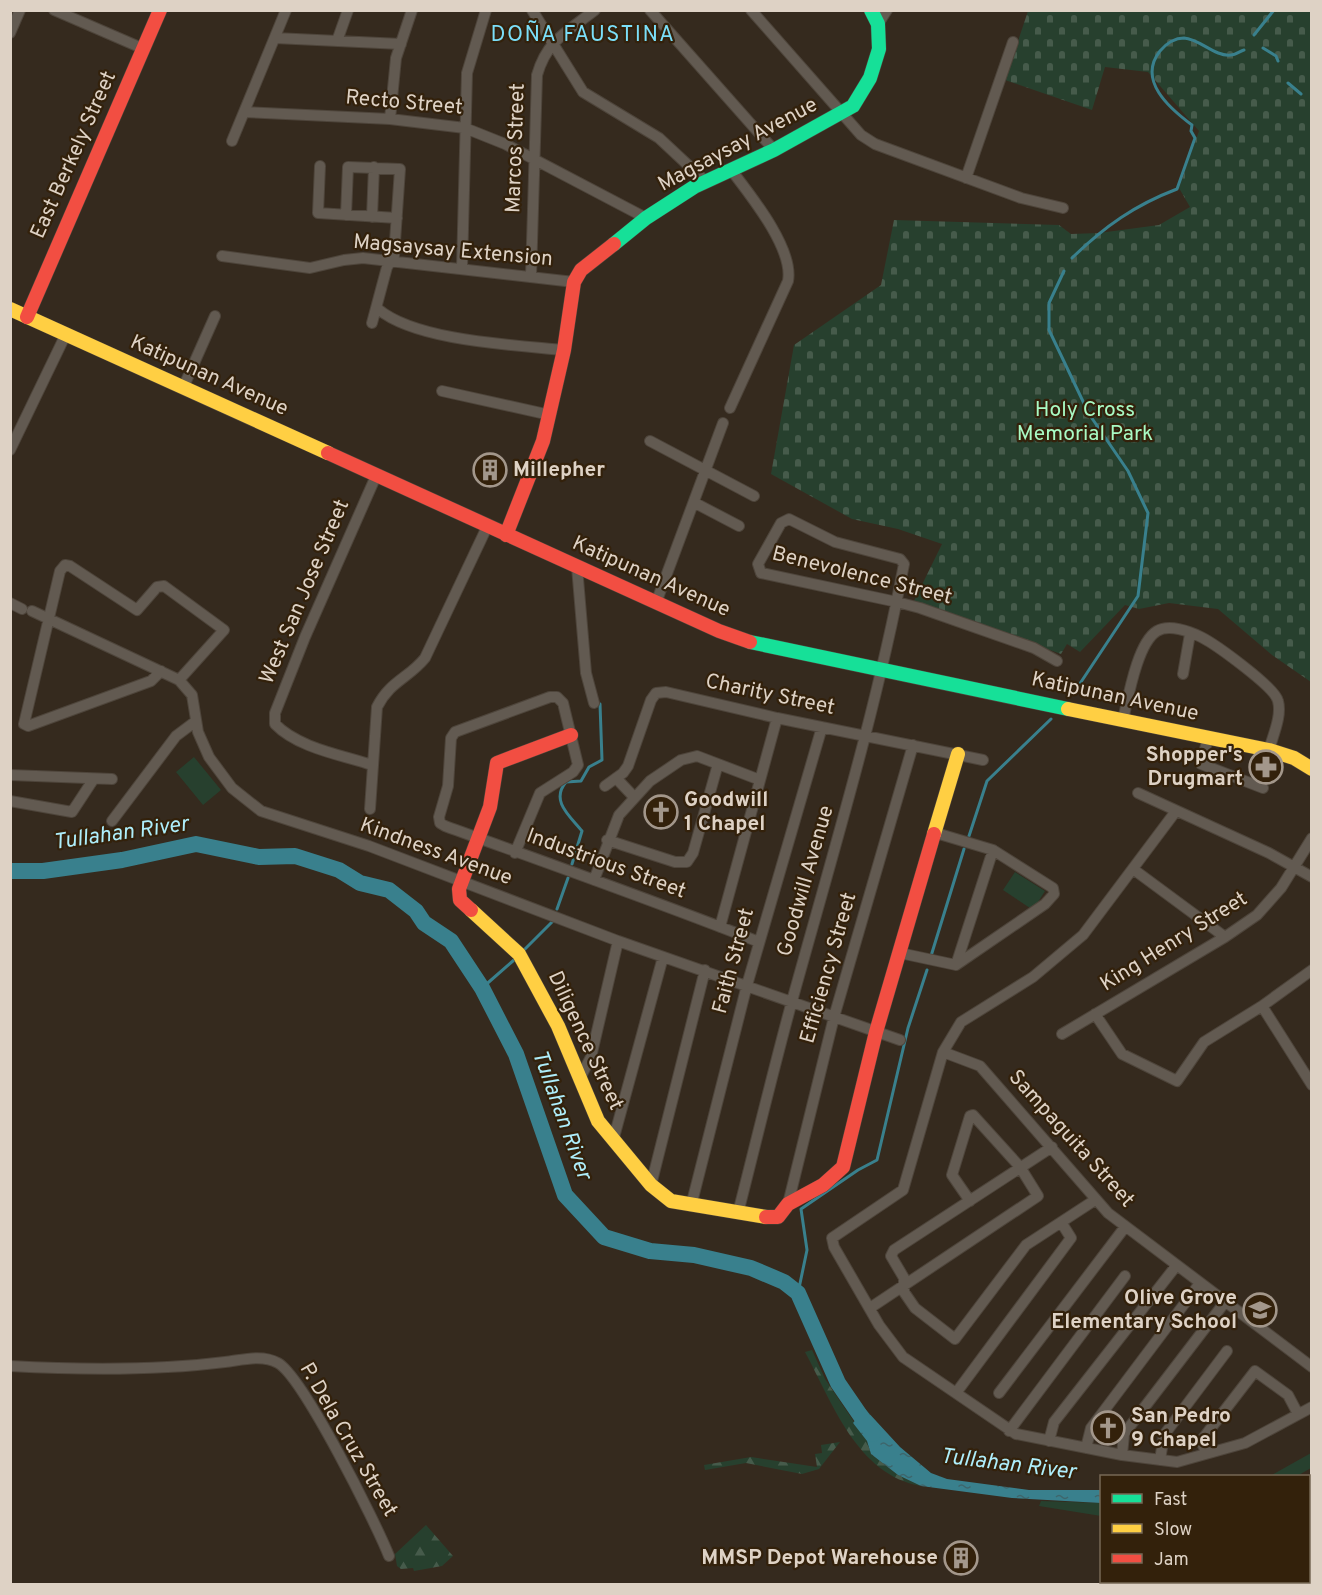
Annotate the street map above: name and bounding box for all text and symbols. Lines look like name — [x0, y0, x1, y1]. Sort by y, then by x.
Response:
district label: DOÑA FAUSTINA — [490, 20, 676, 49]
street label: East Berkely Street — [25, 67, 123, 243]
street label: Marcos Street — [500, 83, 532, 213]
street label: Recto Street — [344, 84, 464, 122]
street label: Magsaysay Avenue — [654, 92, 822, 198]
street label: Magsaysay Extension — [352, 229, 554, 273]
street label: Katipunan Avenue — [126, 329, 292, 423]
park label: Holy Cross Memorial Park — [1017, 397, 1153, 448]
building icon: Millepher — [472, 452, 508, 488]
place label: Millepher — [513, 457, 605, 484]
street label: West San Jose Street — [254, 496, 356, 688]
street label: Katipunan Avenue — [568, 530, 734, 624]
street label: Benevolence Street — [769, 541, 955, 611]
street label: Katipunan Avenue — [1029, 666, 1201, 728]
street label: Charity Street — [703, 668, 837, 722]
place label: Shopper's Drugmart — [1146, 742, 1243, 793]
pharmacy icon: Shopper's Drugmart — [1248, 749, 1284, 785]
place label: Goodwill 1 Chapel — [684, 787, 768, 838]
church icon: Goodwill 1 Chapel — [643, 794, 679, 830]
street label: Goodwill Avenue — [772, 802, 840, 960]
water label: Tullahan River — [52, 811, 192, 857]
street label: Kindness Avenue — [356, 812, 516, 892]
street label: Industrious Street — [522, 823, 690, 905]
street label: King Henry Street — [1095, 886, 1253, 998]
street label: Efficiency Street — [795, 889, 863, 1047]
street label: Faith Street — [707, 905, 761, 1017]
street label: Diligence Street — [541, 967, 629, 1115]
water label: Tullahan River — [525, 1046, 598, 1185]
street label: Sampaguita Street — [1002, 1065, 1140, 1213]
place label: Olive Grove Elementary School — [1051, 1285, 1237, 1336]
school or university icon: Olive Grove Elementary School — [1242, 1292, 1278, 1328]
street label: P. Dela Cruz Street — [293, 1358, 403, 1522]
place label: San Pedro 9 Chapel — [1131, 1403, 1231, 1454]
church icon: San Pedro 9 Chapel — [1090, 1410, 1126, 1446]
water label: Tullahan River — [939, 1443, 1079, 1487]
legend — [1100, 1475, 1310, 1583]
text: Fast — [1154, 1489, 1187, 1512]
text: Slow — [1154, 1519, 1192, 1542]
building icon: MMSP Depot Warehouse — [943, 1540, 979, 1576]
place label: MMSP Depot Warehouse — [701, 1545, 938, 1572]
text: Jam — [1154, 1549, 1189, 1572]

